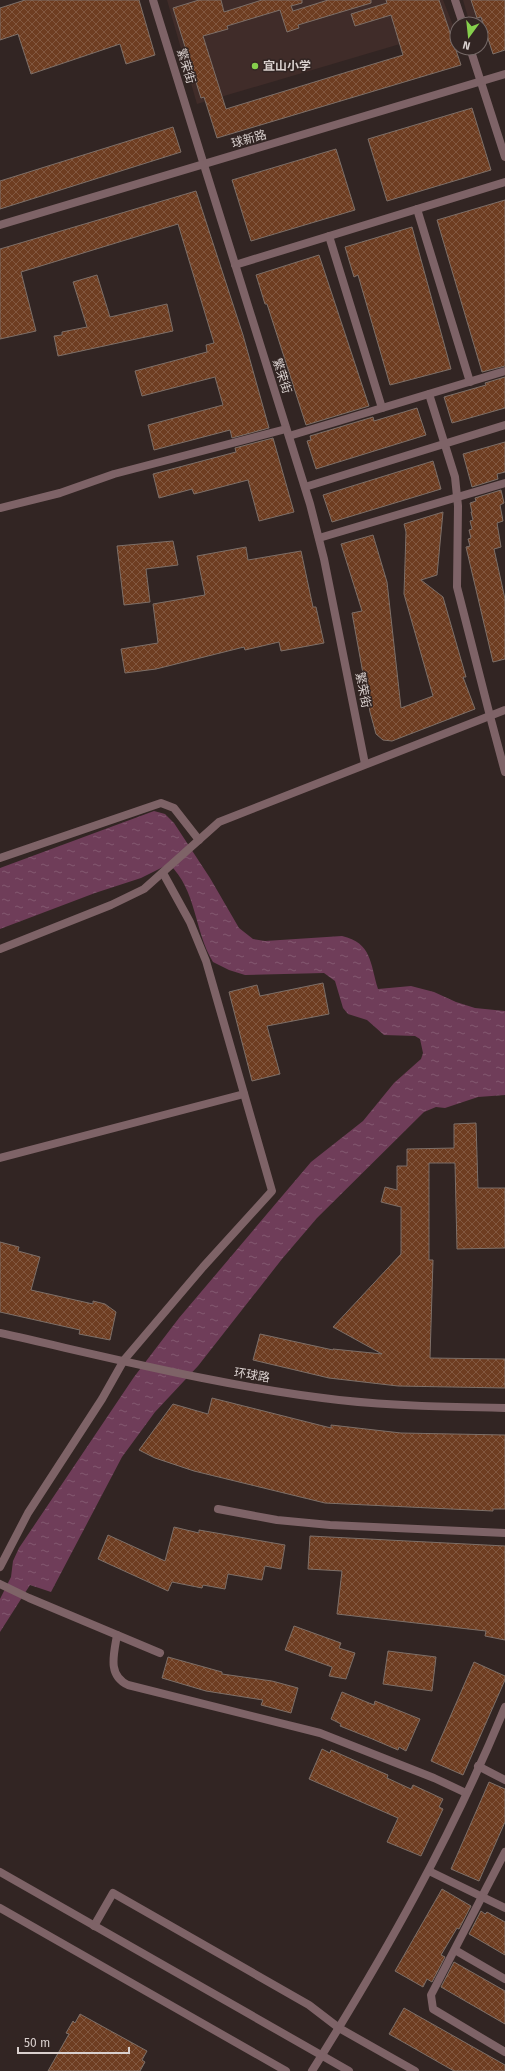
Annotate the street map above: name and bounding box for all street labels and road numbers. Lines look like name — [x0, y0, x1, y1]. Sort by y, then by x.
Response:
street label: 繁荣街 — [174, 47, 198, 85]
street label: 球新路 — [230, 127, 268, 151]
street label: 繁荣街 — [270, 357, 294, 395]
street label: 繁荣街 — [353, 671, 373, 709]
street label: 环球路 — [233, 1365, 271, 1385]

